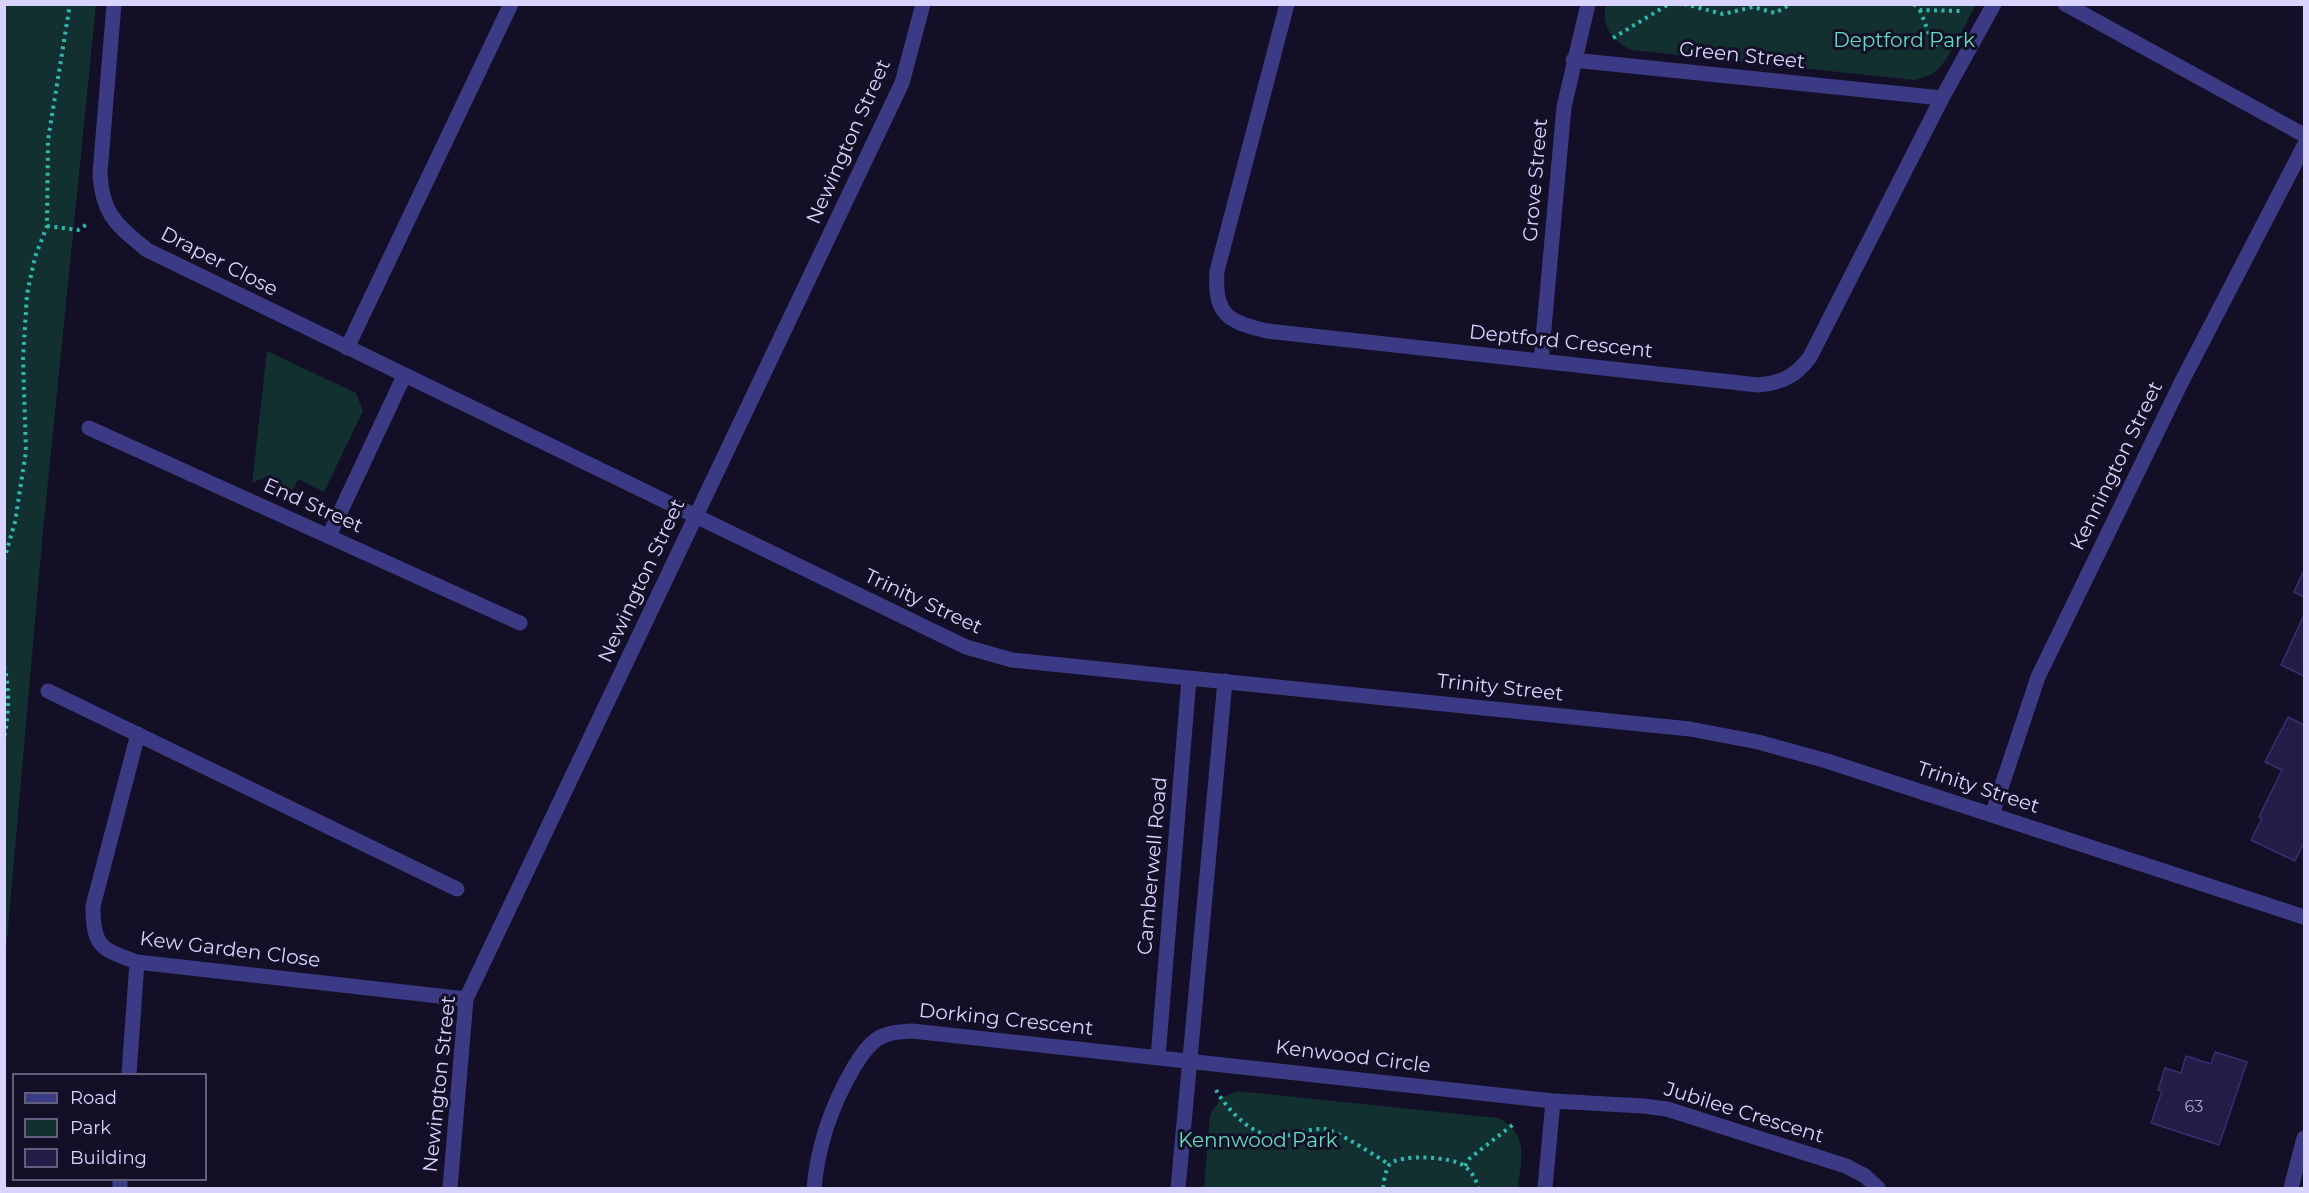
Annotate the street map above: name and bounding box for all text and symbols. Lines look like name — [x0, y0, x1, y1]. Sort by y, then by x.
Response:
park label: Deptford Park — [1833, 29, 1975, 53]
street label: Green Street — [1678, 37, 1806, 75]
street label: Newington Street — [802, 56, 896, 228]
street label: Grove Street — [1519, 117, 1553, 243]
street label: Draper Close — [156, 222, 282, 302]
street label: Deptford Crescent — [1468, 320, 1654, 364]
street label: Kennington Street — [2066, 378, 2168, 554]
street label: End Street — [260, 473, 366, 539]
street label: Newington Street — [594, 495, 690, 667]
street label: Trinity Street — [860, 564, 986, 640]
street label: Trinity Street — [1436, 669, 1564, 707]
street label: Trinity Street — [1914, 757, 2042, 819]
street label: Camberwell Road — [1133, 776, 1173, 956]
street label: Kew Garden Close — [138, 927, 322, 973]
street label: Newington Street — [419, 994, 461, 1174]
street label: Dorking Crescent — [918, 999, 1094, 1041]
street label: Kenwood Circle — [1274, 1036, 1432, 1078]
legend — [12, 1073, 207, 1181]
street label: Jubilee Crescent — [1661, 1077, 1827, 1149]
text: Road — [70, 1087, 117, 1109]
house number: 63 — [2185, 1097, 2203, 1117]
text: Park — [70, 1117, 111, 1139]
park label: Kennwood Park — [1178, 1129, 1338, 1153]
text: Building — [70, 1147, 147, 1169]

